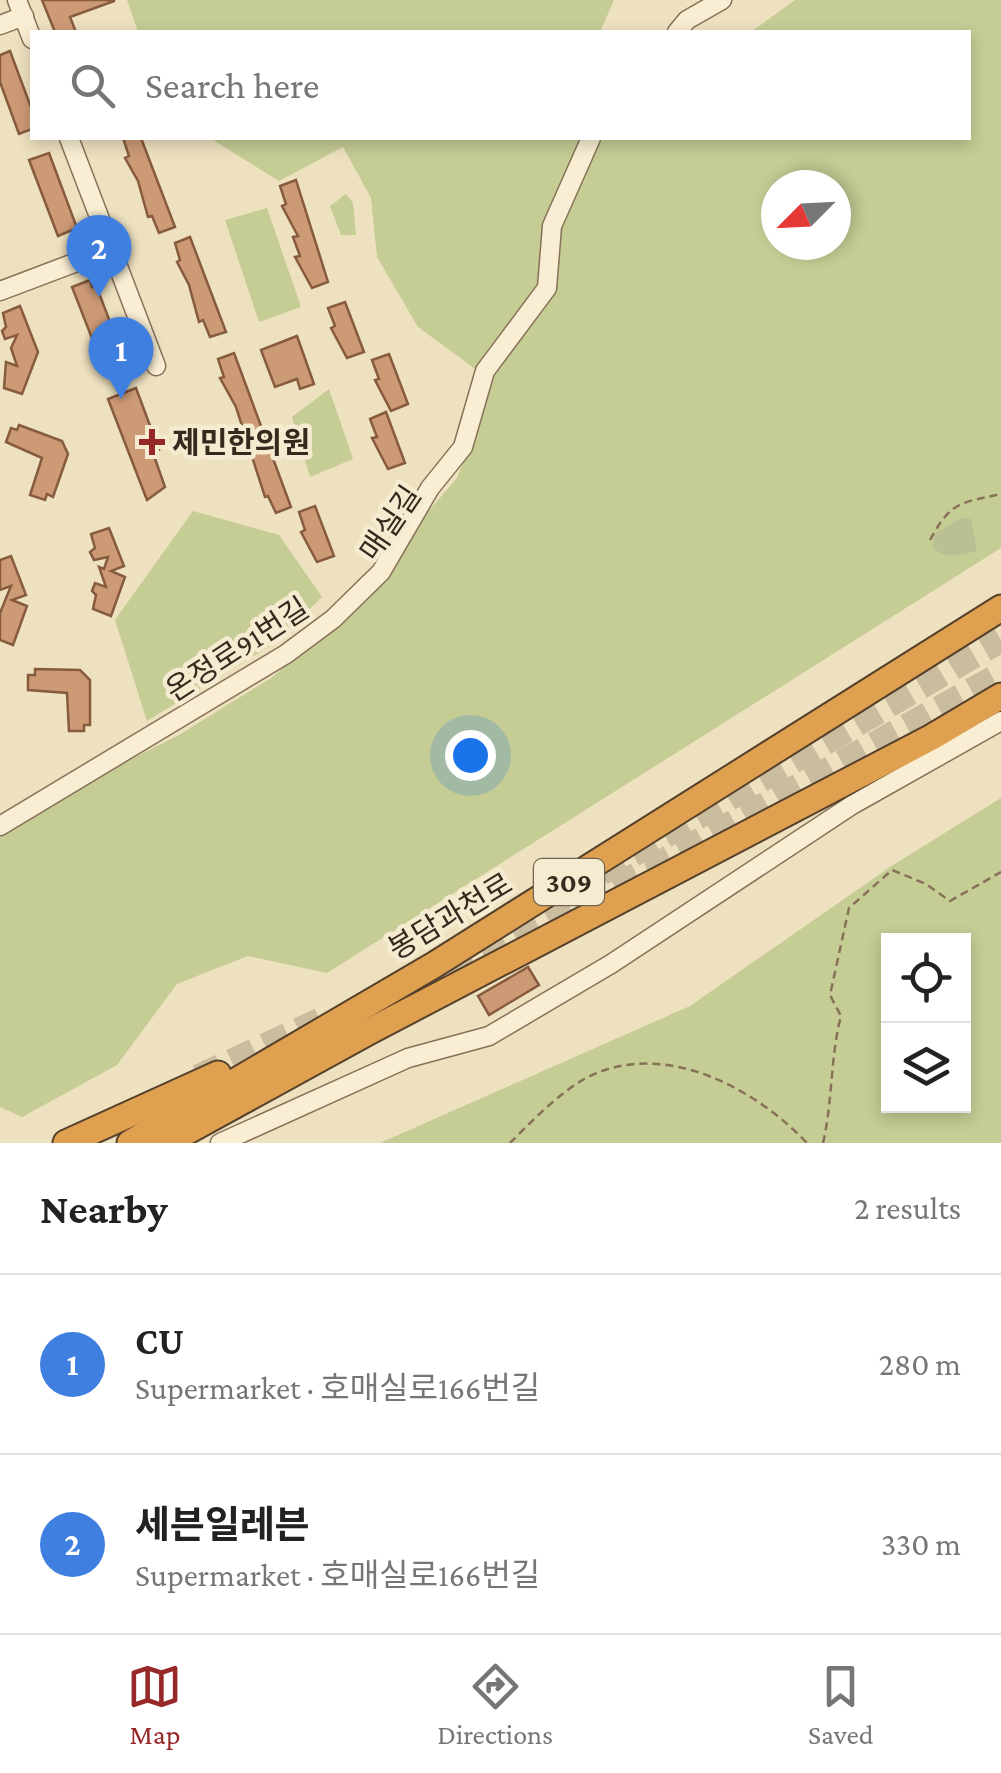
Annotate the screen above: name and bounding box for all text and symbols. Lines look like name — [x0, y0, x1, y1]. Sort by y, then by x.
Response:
search box — [30, 30, 971, 140]
icon: search — [65, 58, 120, 113]
text: Search here — [145, 64, 319, 106]
north arrow — [761, 170, 851, 260]
pin: 2 — [66, 214, 132, 297]
pin: 1 — [88, 316, 154, 399]
place label: 제민한의원 — [172, 426, 310, 459]
marker: 제민한의원 — [141, 431, 163, 453]
street label: 매실길 — [353, 479, 427, 567]
street label: 온정로91번길 — [160, 591, 314, 707]
your location — [445, 730, 496, 781]
road number: 309 — [534, 859, 604, 905]
street label: 봉담과천로 — [382, 866, 518, 966]
map controls — [881, 933, 971, 1113]
button: locate — [881, 933, 971, 1023]
button: layers — [881, 1023, 971, 1113]
text: Nearby — [40, 1185, 168, 1232]
text: 2 results — [854, 1190, 961, 1226]
text: CU — [135, 1320, 184, 1362]
text: 1 — [67, 1346, 78, 1382]
text: 280 m — [879, 1346, 961, 1382]
text: Supermarket · 호매실로166번길 — [135, 1370, 540, 1406]
text: 세븐일레븐 — [135, 1504, 310, 1546]
text: 2 — [64, 1526, 81, 1562]
text: 330 m — [881, 1526, 961, 1562]
text: Supermarket · 호매실로166번길 — [135, 1557, 540, 1593]
tab: Map — [127, 1659, 182, 1750]
tab: Directions — [437, 1659, 553, 1750]
tab: Saved — [808, 1659, 874, 1750]

